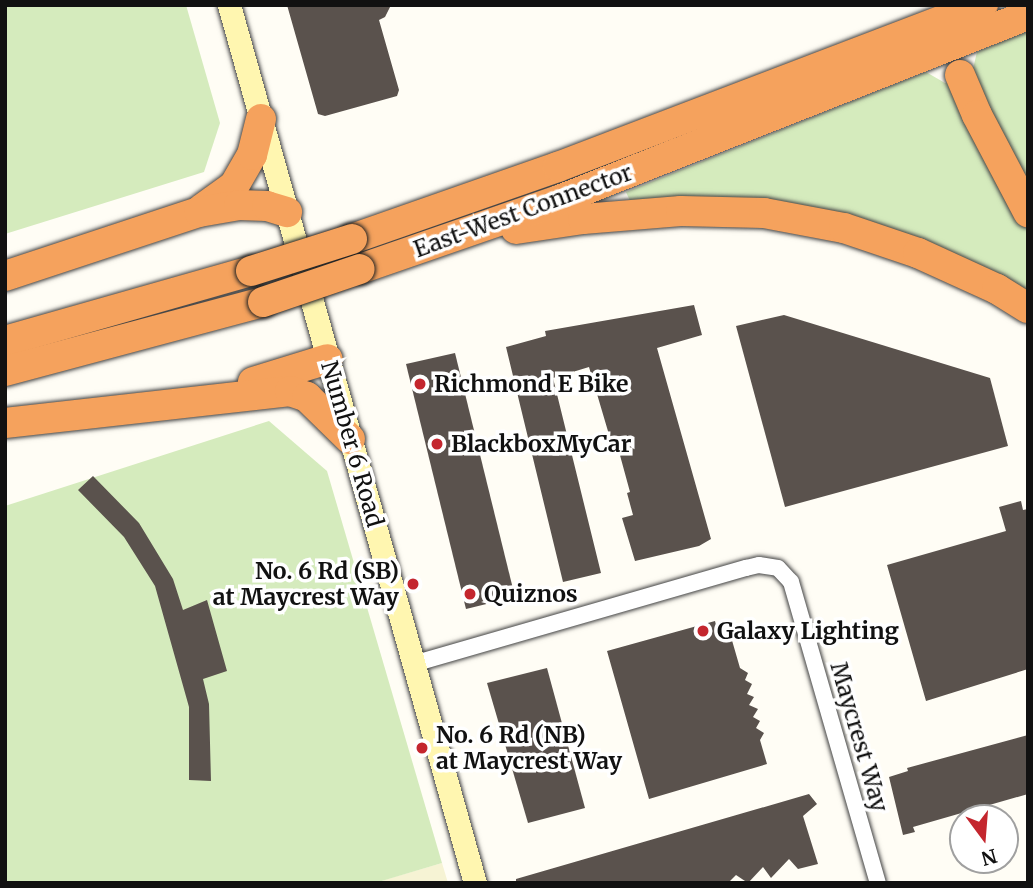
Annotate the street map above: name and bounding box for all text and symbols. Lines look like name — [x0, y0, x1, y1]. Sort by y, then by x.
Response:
street label: East-West Connector — [410, 159, 636, 263]
street label: Number 6 Road — [315, 358, 389, 530]
place label: Richmond E Bike — [434, 370, 629, 398]
marker: Richmond E Bike — [412, 376, 428, 392]
place label: BlackboxMyCar — [451, 430, 631, 458]
marker: BlackboxMyCar — [429, 436, 445, 452]
place label: No. 6 Rd (SB) at Maycrest Way — [213, 557, 399, 611]
marker: No. 6 Rd (SB) at Maycrest Way — [405, 576, 421, 592]
place label: Quiznos — [484, 580, 578, 608]
marker: Quiznos — [462, 586, 478, 602]
place label: Galaxy Lighting — [717, 617, 899, 645]
marker: Galaxy Lighting — [695, 623, 711, 639]
street label: Maycrest Way — [824, 659, 894, 815]
place label: No. 6 Rd (NB) at Maycrest Way — [436, 721, 622, 775]
marker: No. 6 Rd (NB) at Maycrest Way — [414, 740, 430, 756]
north arrow — [949, 804, 1019, 874]
text: N — [979, 844, 1000, 871]

